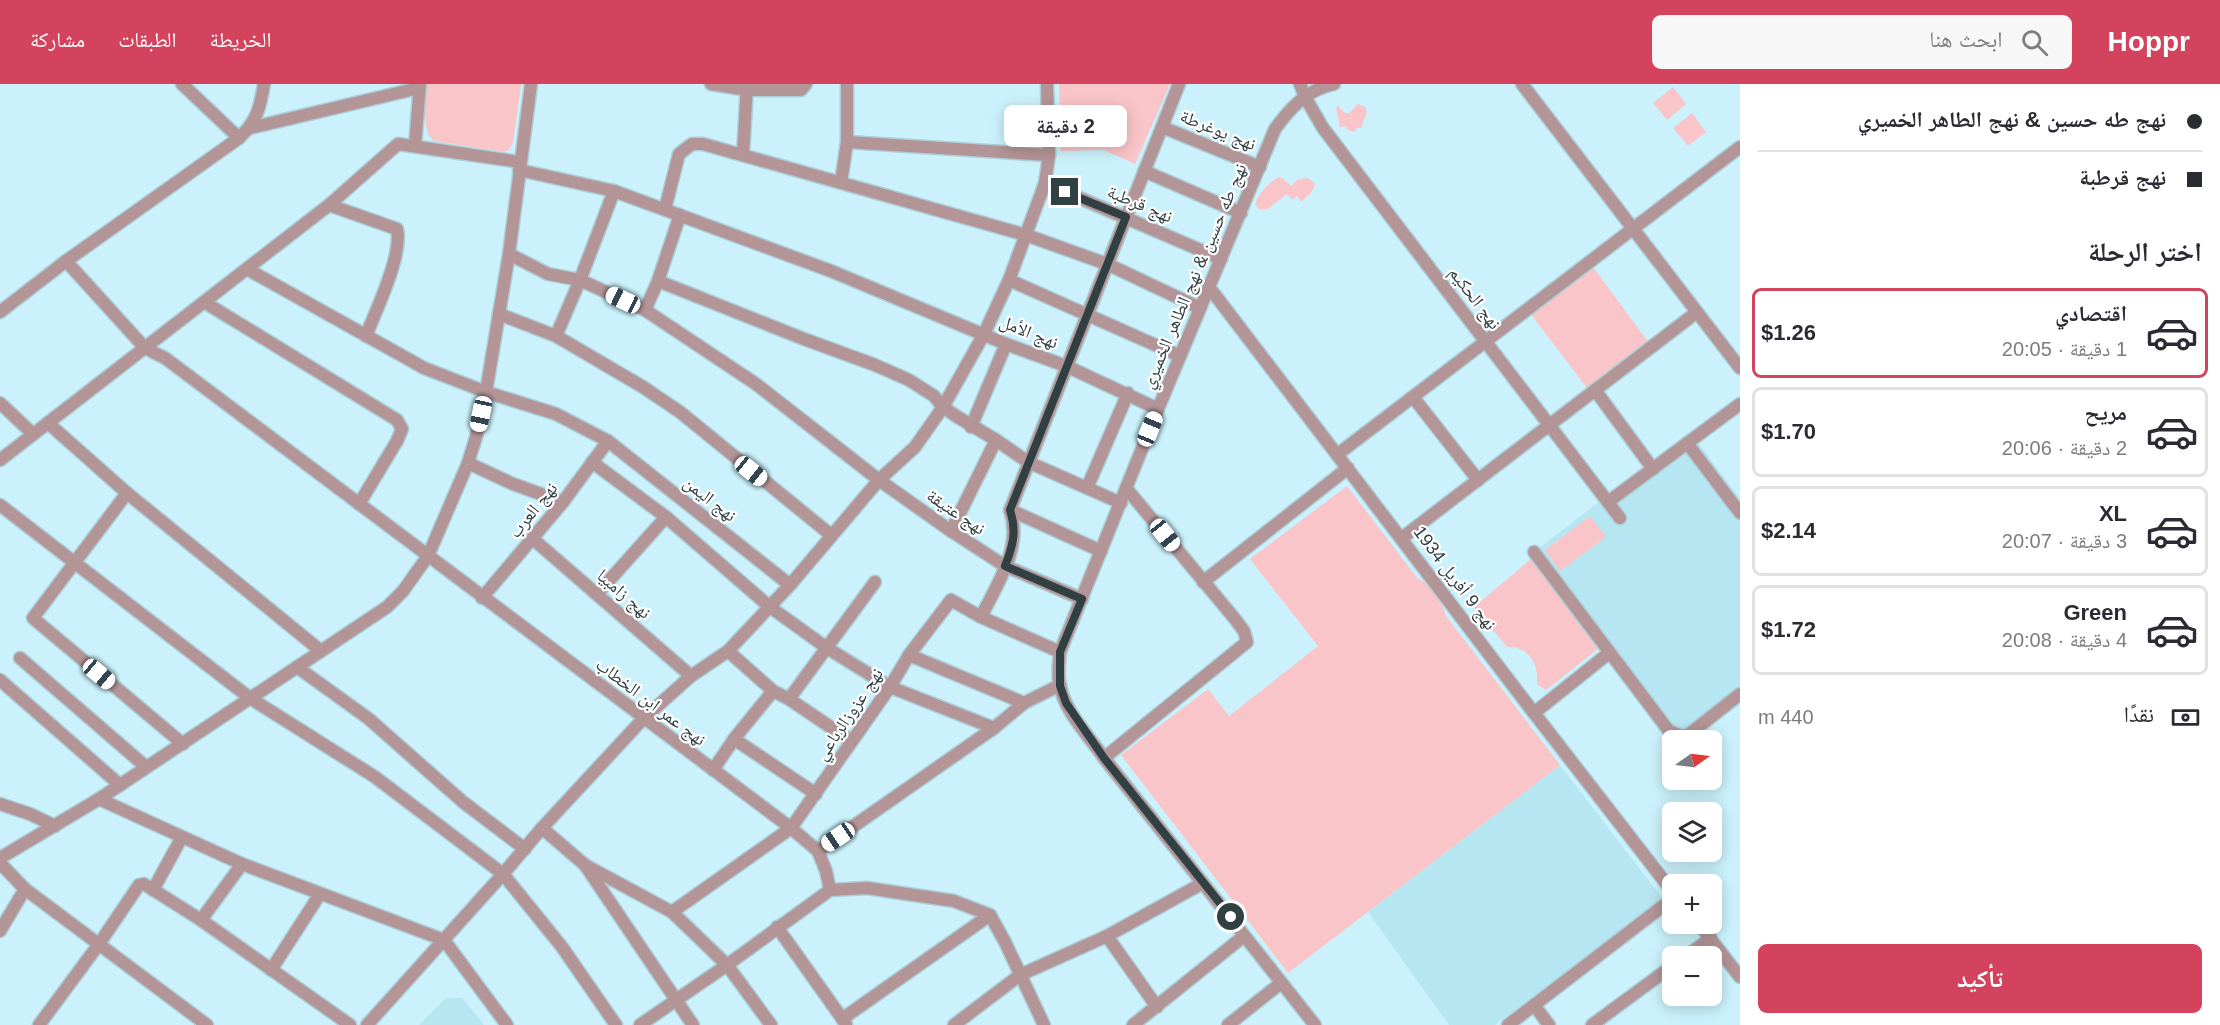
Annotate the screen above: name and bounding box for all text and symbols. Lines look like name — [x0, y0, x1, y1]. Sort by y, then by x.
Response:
search box — [1652, 15, 2072, 69]
icon: search — [2018, 26, 2051, 59]
text: Hoppr — [2108, 26, 2190, 57]
text: ابحث هنا — [1929, 27, 2003, 52]
text: مشاركة — [30, 28, 85, 51]
text: الطبقات — [118, 28, 177, 51]
text: الخريطة — [210, 28, 271, 51]
callout: 2 دقيقة — [1004, 105, 1126, 147]
street label: نهج يوغرطة — [1177, 106, 1259, 156]
text: نهج طه حسين & نهج الطاهر الخميري — [1858, 107, 2166, 132]
text: 2 دقيقة — [1036, 115, 1095, 137]
street label: نهج طه حسين & نهج الطاهر الخميري — [1137, 160, 1255, 393]
text: نهج قرطبة — [2079, 165, 2166, 190]
route end — [1051, 178, 1078, 205]
street label: نهج قرطبة — [1104, 181, 1176, 229]
text: اختر الرحلة — [2088, 237, 2202, 267]
street label: نهج الحكيم — [1443, 263, 1505, 334]
car — [603, 284, 643, 316]
text: اقتصادي — [2055, 301, 2127, 326]
icon: car — [2145, 306, 2199, 360]
street label: نهج الأمل — [996, 311, 1061, 355]
text: $1.26 — [1761, 320, 1816, 345]
text: 1 دقيقة · 20:05 — [2002, 338, 2127, 360]
car — [468, 395, 494, 433]
text: مريح — [2084, 400, 2127, 425]
icon: car — [2145, 405, 2199, 459]
car — [1135, 409, 1165, 449]
text: $1.70 — [1761, 419, 1816, 444]
text: 2 دقيقة · 20:06 — [2002, 437, 2127, 459]
car — [731, 453, 771, 489]
street label: نهج اليمن — [678, 472, 740, 527]
street label: نهج العرب — [505, 478, 563, 543]
street label: نهج عتيقة — [922, 485, 989, 540]
text: XL — [2099, 501, 2127, 526]
icon: car — [2145, 504, 2199, 558]
car — [1147, 515, 1183, 555]
text: $2.14 — [1761, 518, 1816, 543]
street label: نهج 9 أفريل 1934 — [1408, 522, 1501, 635]
text: 3 دقيقة · 20:07 — [2002, 530, 2127, 552]
street label: نهج زامبيا — [592, 565, 655, 624]
text: Green — [2063, 600, 2127, 625]
icon: car — [2145, 603, 2199, 657]
text: $1.72 — [1761, 617, 1816, 642]
text: 4 دقيقة · 20:08 — [2002, 629, 2127, 651]
street label: نهج عمر ابن الخطاب — [591, 654, 710, 751]
car — [79, 656, 119, 692]
street label: نهج عزوزالرباعي — [811, 664, 891, 766]
icon: cash — [2169, 701, 2202, 734]
text: نقدًا — [2124, 702, 2154, 727]
text: 440 m — [1758, 706, 1814, 728]
north arrow — [1662, 730, 1722, 790]
map controls — [1662, 730, 1722, 1006]
button: layers — [1662, 802, 1722, 862]
car — [818, 819, 858, 855]
button: + — [1662, 874, 1722, 934]
route start — [1217, 903, 1244, 930]
button: تأكيد — [1758, 944, 2202, 1013]
button: − — [1662, 946, 1722, 1006]

